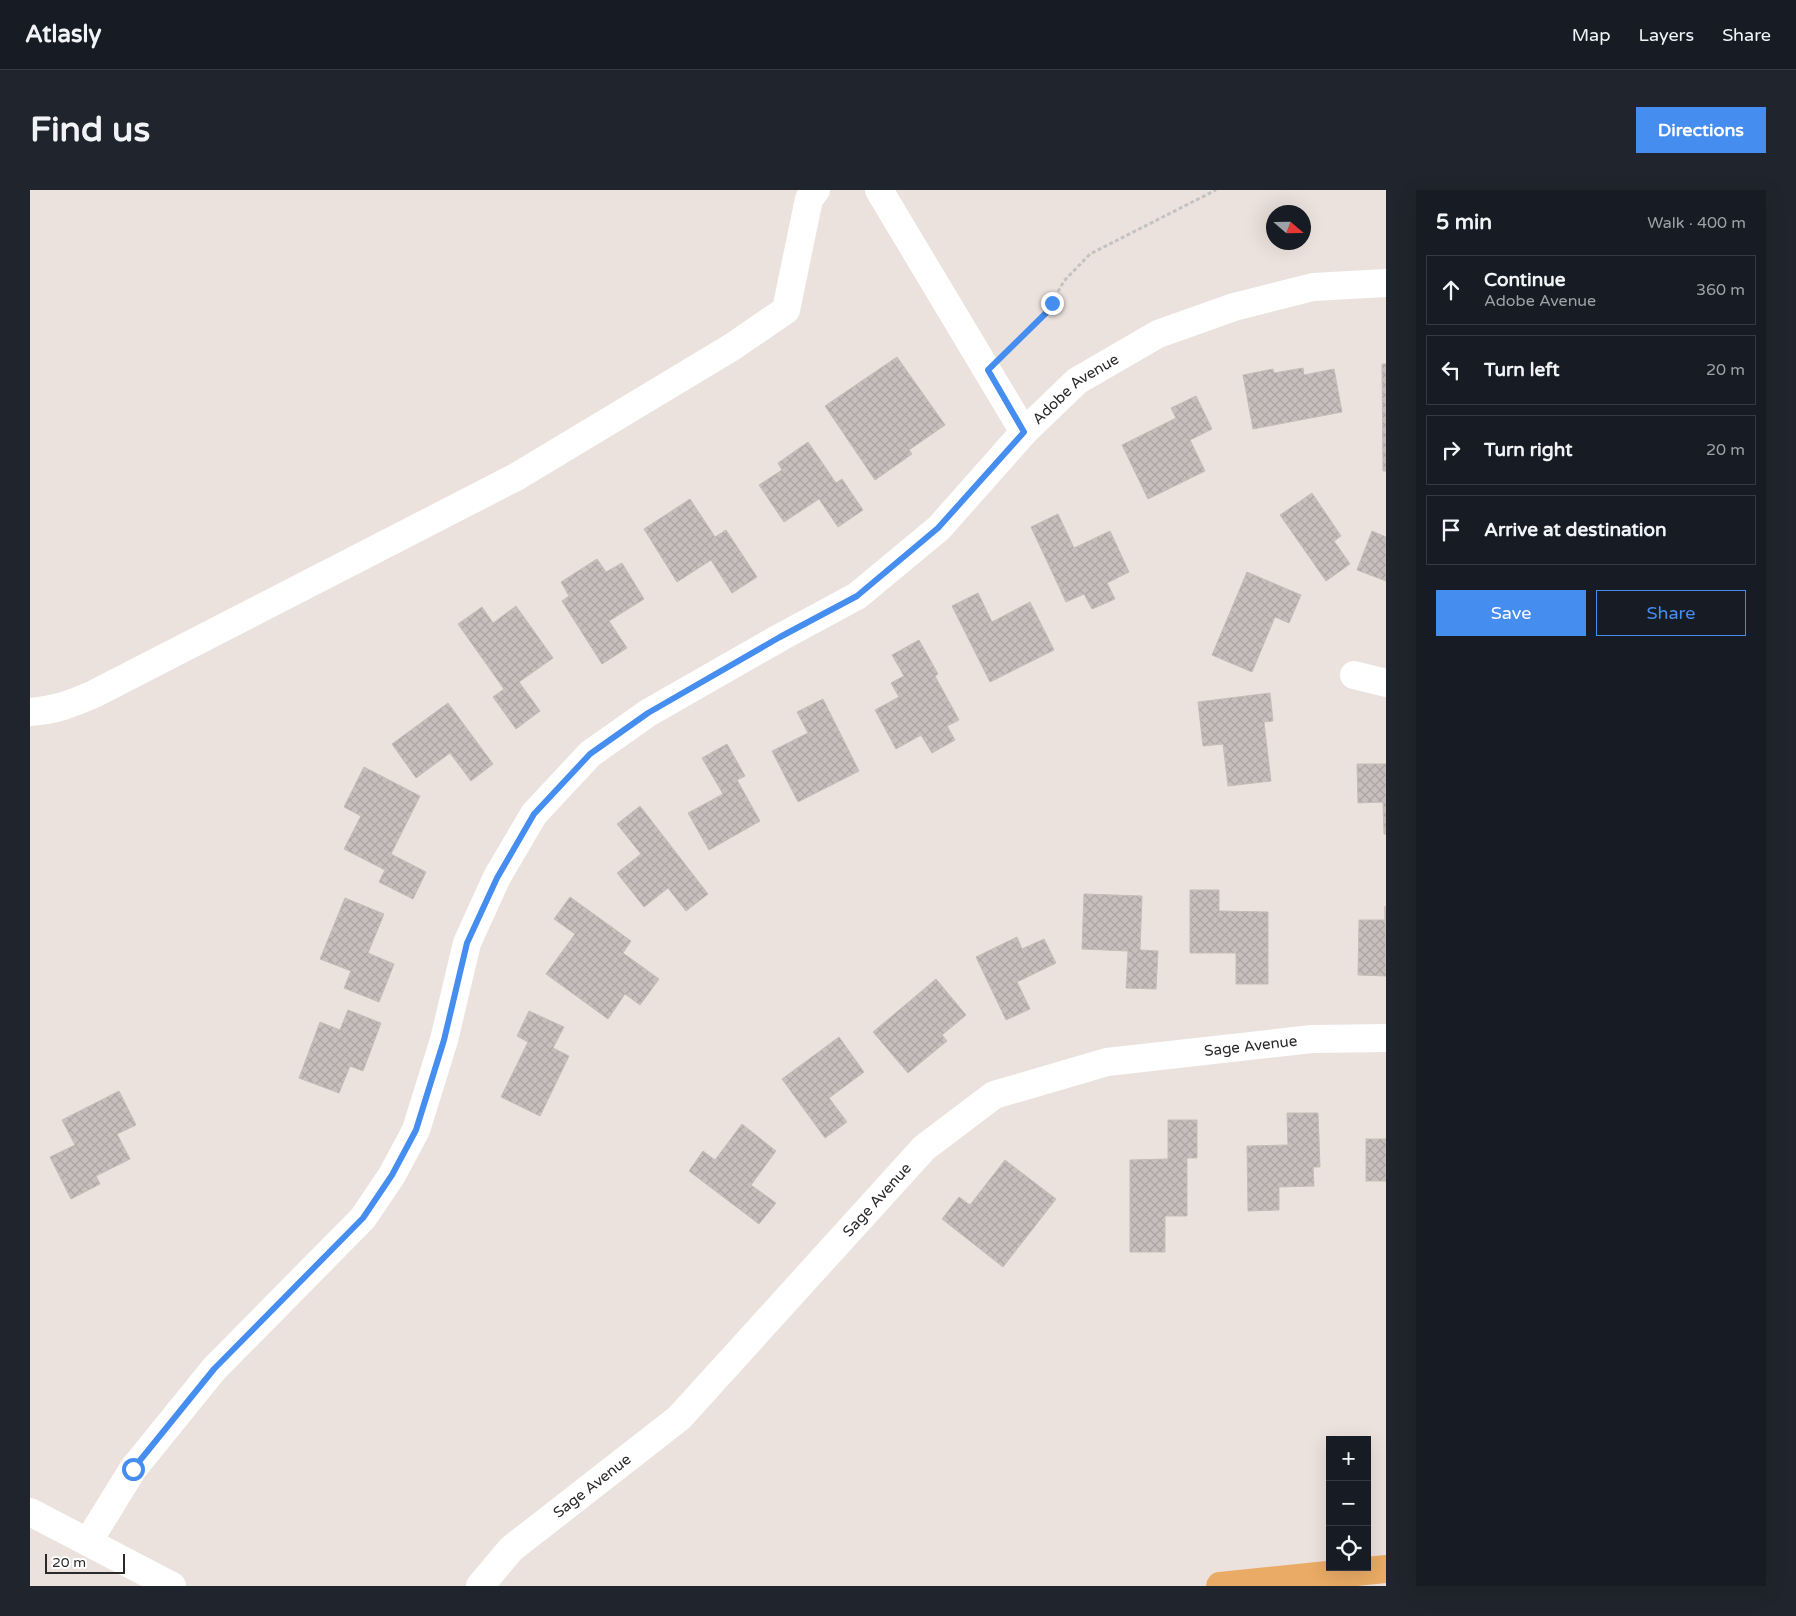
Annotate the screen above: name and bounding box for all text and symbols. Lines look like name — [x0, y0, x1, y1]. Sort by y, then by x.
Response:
text: Atlasly — [25, 20, 101, 49]
text: Map — [1572, 24, 1611, 46]
text: Layers — [1639, 24, 1694, 46]
text: Share — [1722, 24, 1771, 46]
button: Directions — [1636, 107, 1766, 153]
text: Find us — [30, 109, 150, 151]
north arrow — [1266, 205, 1311, 250]
text: 5 min — [1436, 210, 1492, 235]
text: Walk · 400 m — [1647, 213, 1746, 233]
text: Continue — [1484, 269, 1566, 291]
icon: ahead — [1437, 276, 1465, 304]
text: 360 m — [1696, 280, 1745, 300]
text: Adobe Avenue — [1484, 291, 1596, 311]
route end — [1041, 292, 1064, 315]
street label: Adobe Avenue — [1029, 350, 1122, 428]
icon: left — [1437, 356, 1465, 384]
text: Turn left — [1484, 359, 1560, 381]
text: 20 m — [1706, 360, 1745, 380]
icon: right — [1437, 436, 1465, 464]
text: Turn right — [1484, 439, 1572, 461]
text: 20 m — [1706, 440, 1745, 460]
icon: arrive — [1437, 516, 1465, 544]
text: Arrive at destination — [1484, 519, 1667, 541]
button: Save — [1436, 590, 1586, 636]
button: Share — [1596, 590, 1746, 636]
street label: Sage Avenue — [1203, 1032, 1298, 1060]
street label: Sage Avenue — [839, 1159, 915, 1240]
map controls — [1326, 1436, 1371, 1571]
button: + — [1326, 1436, 1371, 1481]
street label: Sage Avenue — [550, 1450, 634, 1522]
route start — [122, 1458, 145, 1481]
button: − — [1326, 1481, 1371, 1526]
button: locate — [1326, 1526, 1371, 1571]
scale bar — [45, 1551, 125, 1574]
text: 20 m — [52, 1554, 86, 1571]

